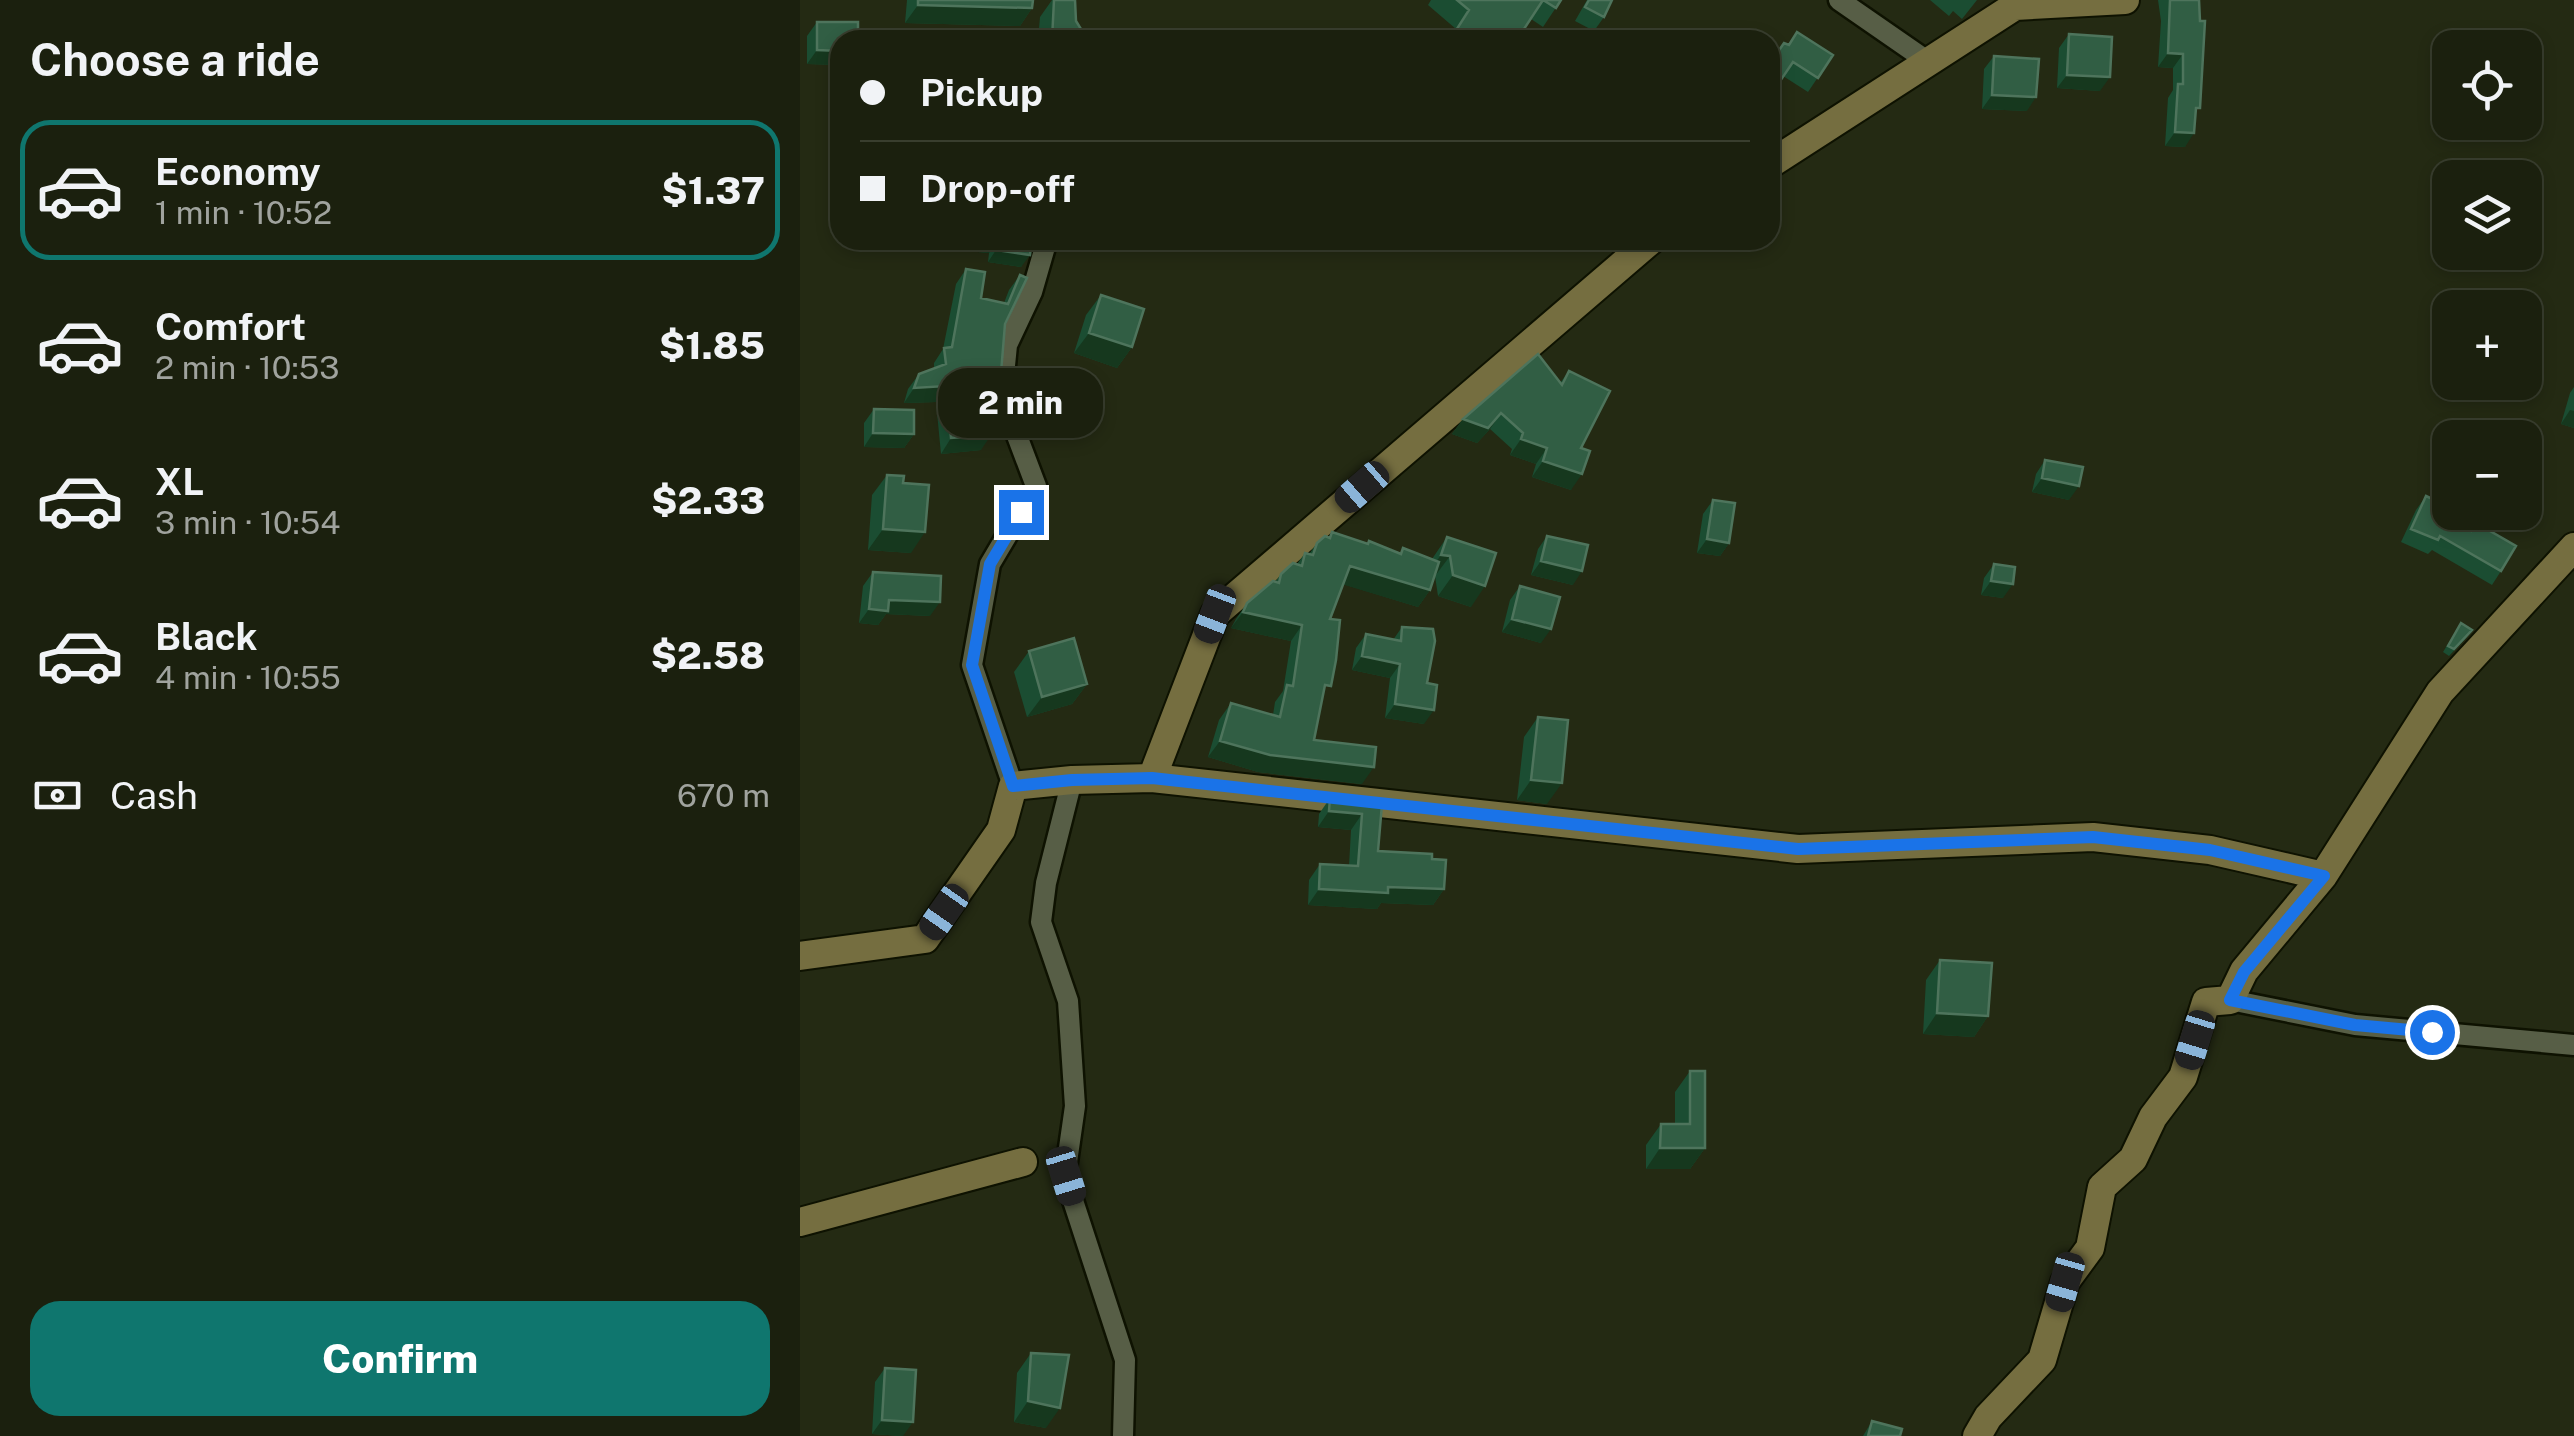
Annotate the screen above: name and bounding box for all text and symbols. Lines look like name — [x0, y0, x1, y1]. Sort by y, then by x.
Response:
map controls — [2432, 30, 2542, 530]
button: locate — [2432, 30, 2542, 140]
text: Choose a ride — [30, 33, 320, 86]
text: Pickup — [920, 70, 1043, 115]
icon: car — [35, 145, 125, 235]
text: Economy — [155, 149, 321, 194]
button: layers — [2432, 160, 2542, 270]
text: Drop-off — [920, 166, 1075, 211]
text: $1.37 — [662, 168, 765, 213]
text: 1 min · 10:52 — [155, 194, 332, 231]
button: + — [2432, 290, 2542, 400]
icon: car — [35, 300, 125, 390]
text: Comfort — [155, 304, 306, 349]
text: $1.85 — [659, 323, 765, 368]
text: 2 min · 10:53 — [155, 349, 339, 386]
callout: 2 min — [938, 367, 1104, 437]
text: 2 min — [978, 384, 1063, 421]
button: − — [2432, 420, 2542, 530]
icon: car — [35, 455, 125, 545]
car — [1330, 456, 1394, 518]
text: XL — [155, 459, 204, 504]
text: $2.33 — [651, 478, 765, 523]
route end — [999, 490, 1044, 535]
text: 3 min · 10:54 — [155, 504, 340, 541]
car — [1190, 581, 1240, 647]
icon: car — [35, 610, 125, 700]
text: Black — [155, 614, 258, 659]
text: $2.58 — [651, 633, 765, 678]
text: 4 min · 10:55 — [155, 659, 341, 696]
icon: cash — [30, 768, 85, 823]
text: Cash — [110, 773, 198, 818]
text: 670 m — [677, 777, 770, 814]
car — [915, 879, 973, 945]
car — [2172, 1007, 2218, 1073]
route start — [2410, 1010, 2455, 1055]
car — [1043, 1143, 1089, 1209]
car — [2042, 1249, 2088, 1315]
button: Confirm — [30, 1301, 770, 1416]

